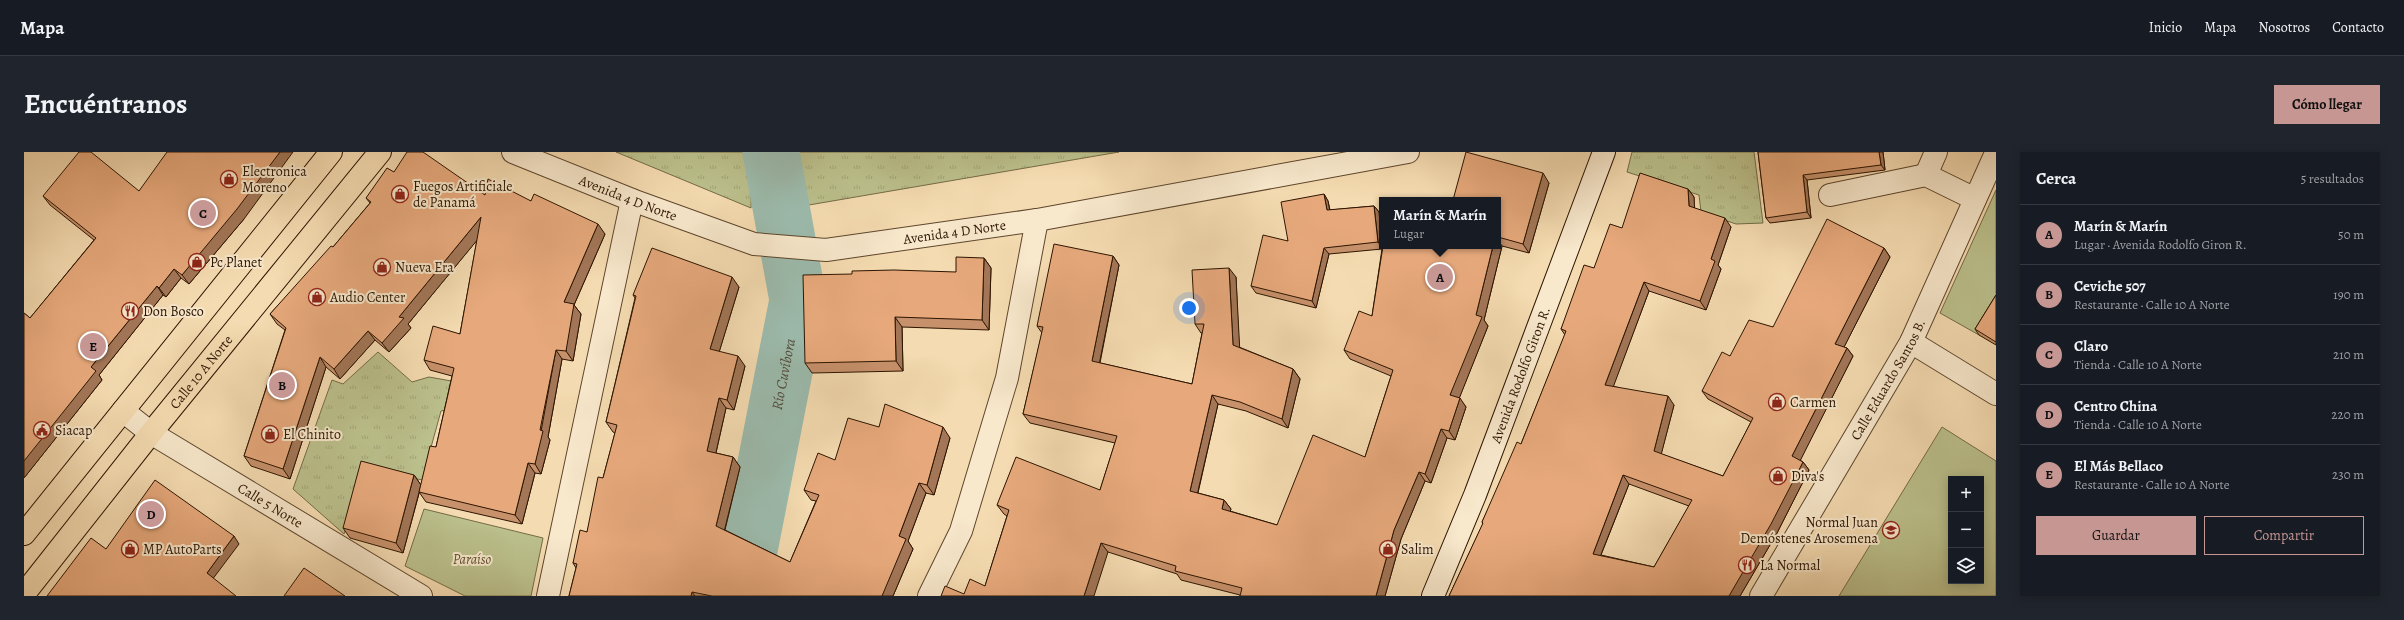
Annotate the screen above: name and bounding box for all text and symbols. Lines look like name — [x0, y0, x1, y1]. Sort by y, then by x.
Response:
text: Mapa — [20, 15, 64, 41]
text: Inicio — [2149, 18, 2182, 37]
text: Mapa — [2204, 18, 2236, 37]
text: Nosotros — [2258, 18, 2310, 37]
text: Contacto — [2332, 18, 2384, 37]
text: Encuéntranos — [24, 85, 188, 123]
button: Cómo llegar — [2274, 85, 2380, 124]
place label: Electronica Moreno — [242, 162, 307, 197]
text: Cerca — [2036, 167, 2076, 190]
shop icon: Electronica Moreno — [219, 169, 239, 189]
street label: Avenida 4 D Norte — [576, 170, 680, 225]
text: 5 resultados — [2301, 170, 2364, 187]
place label: Fuegos Artificiale de Panamá — [413, 177, 512, 212]
shop icon: Fuegos Artificiale de Panamá — [390, 184, 410, 204]
popup — [1379, 197, 1501, 249]
pin: C — [190, 198, 216, 228]
text: Marín & Marín — [1393, 205, 1487, 225]
street label: Avenida 4 D Norte — [901, 215, 1007, 249]
text: Marín & Marín — [2074, 216, 2167, 236]
text: Lugar — [1393, 225, 1424, 242]
text: A — [2045, 226, 2053, 243]
text: 50 m — [2338, 226, 2364, 243]
text: Lugar · Avenida Rodolfo Giron R. — [2074, 236, 2247, 253]
shop icon: Pc Planet — [187, 252, 207, 272]
place label: Pc Planet — [210, 253, 262, 272]
shop icon: Nueva Era — [372, 257, 392, 277]
place label: Nueva Era — [395, 258, 454, 277]
pin: A — [1427, 262, 1453, 292]
text: Ceviche 507 — [2074, 276, 2146, 296]
text: B — [2045, 286, 2053, 303]
text: 190 m — [2333, 286, 2364, 303]
shop icon: Audio Center — [307, 287, 327, 307]
place label: Audio Center — [329, 288, 406, 307]
text: Restaurante · Calle 10 A Norte — [2074, 296, 2230, 313]
your location — [1179, 298, 1199, 318]
restaurant icon: Don Bosco — [120, 301, 140, 321]
place label: Don Bosco — [143, 302, 204, 321]
street label: Avenida Rodolfo Giron R. — [1486, 304, 1555, 446]
street label: Calle Eduardo Santos B. — [1846, 316, 1930, 444]
pin: E — [80, 331, 106, 361]
street label: Calle 10 A Norte — [165, 331, 237, 413]
text: Claro — [2074, 336, 2108, 356]
water label: Río Cuvíbora — [767, 337, 800, 412]
text: C — [2045, 346, 2053, 363]
text: 210 m — [2333, 346, 2364, 363]
text: Tienda · Calle 10 A Norte — [2074, 356, 2202, 373]
pin: B — [269, 370, 295, 400]
shop icon: Carmen — [1767, 392, 1787, 412]
place label: Carmen — [1790, 393, 1837, 412]
text: Centro China — [2074, 396, 2157, 416]
text: D — [2044, 406, 2054, 423]
text: 220 m — [2331, 406, 2364, 423]
text: Tienda · Calle 10 A Norte — [2074, 416, 2202, 433]
public building icon: Siacap — [32, 420, 52, 440]
place label: Siacap — [55, 421, 92, 440]
shop icon: El Chinito — [260, 424, 280, 444]
place label: El Chinito — [283, 425, 341, 444]
text: El Más Bellaco — [2074, 456, 2163, 476]
shop icon: Diva's — [1768, 466, 1788, 486]
text: E — [2045, 466, 2053, 483]
text: 230 m — [2332, 466, 2364, 483]
place label: Diva's — [1791, 467, 1824, 486]
map controls — [1948, 476, 1984, 584]
button: + — [1948, 476, 1984, 512]
text: Restaurante · Calle 10 A Norte — [2074, 476, 2230, 493]
street label: Calle 5 Norte — [234, 478, 307, 532]
pin: D — [138, 499, 164, 529]
button: − — [1948, 512, 1984, 548]
place label: Normal Juan Demóstenes Arosemena — [1740, 513, 1878, 548]
button: Guardar — [2036, 516, 2196, 555]
button: Compartir — [2204, 516, 2364, 555]
school or university icon: Normal Juan Demóstenes Arosemena — [1881, 520, 1901, 540]
shop icon: MP AutoParts — [120, 539, 140, 559]
shop icon: Salim — [1378, 539, 1398, 559]
place label: MP AutoParts — [143, 540, 222, 559]
place label: Salim — [1401, 540, 1434, 559]
button: layers — [1948, 548, 1984, 584]
park label: Paraíso — [453, 550, 492, 569]
restaurant icon: La Normal — [1737, 555, 1757, 575]
place label: La Normal — [1760, 556, 1821, 575]

